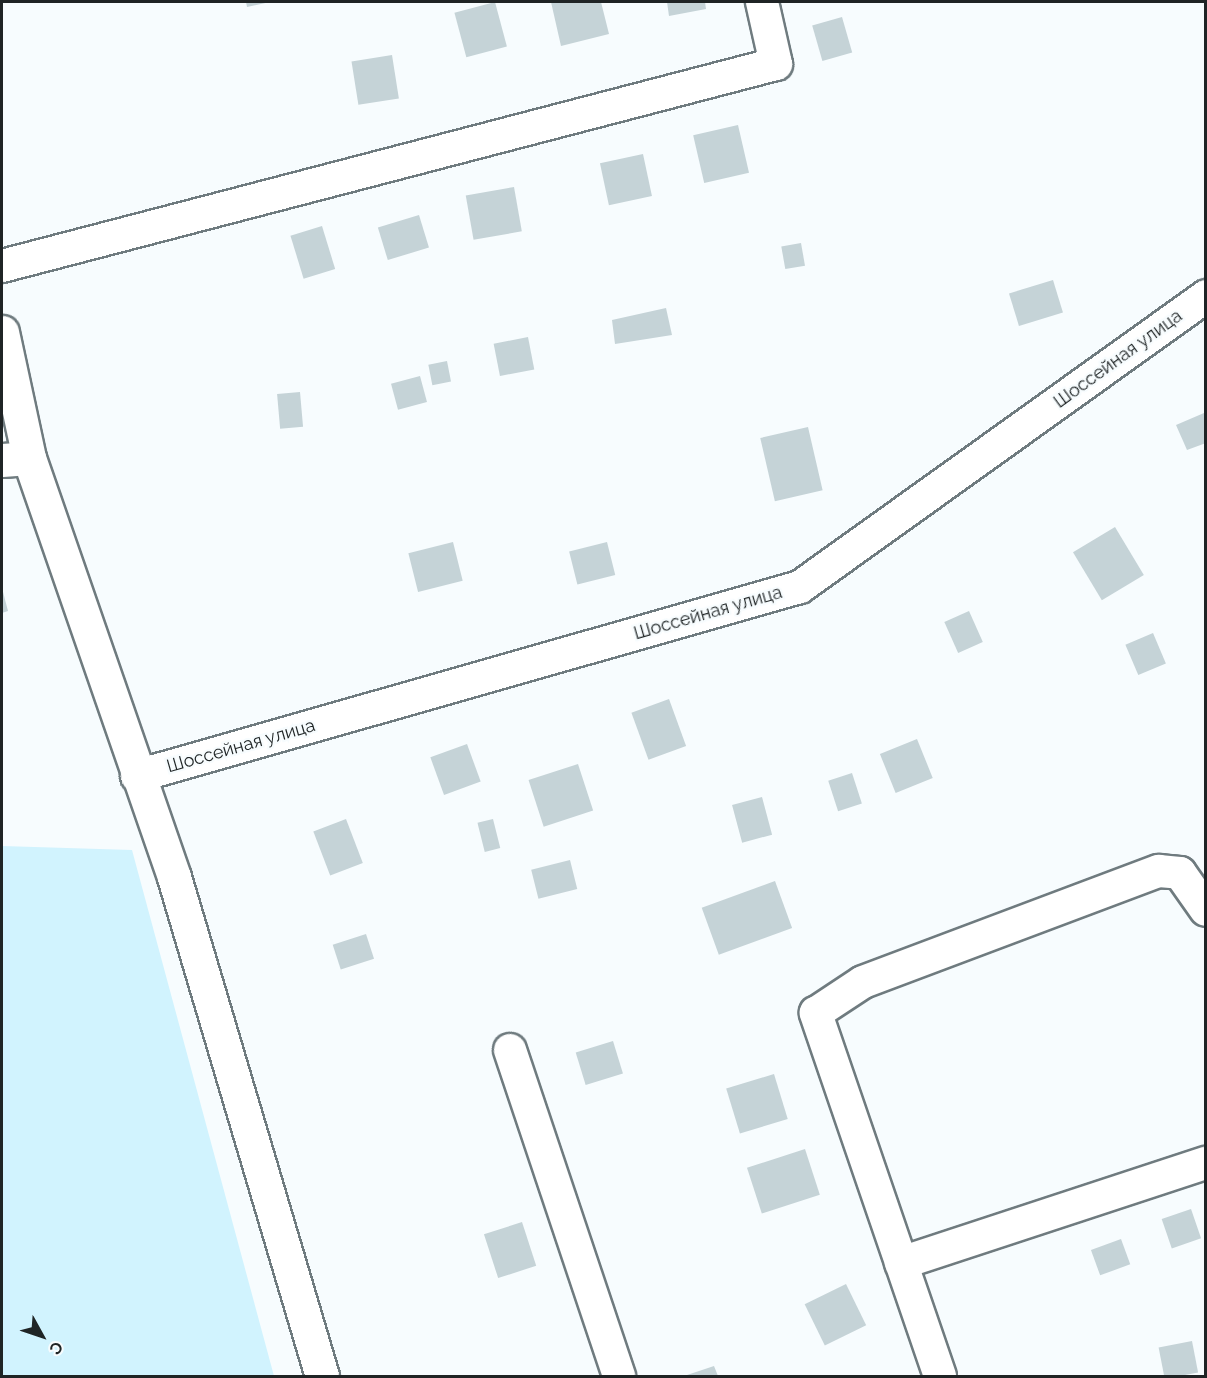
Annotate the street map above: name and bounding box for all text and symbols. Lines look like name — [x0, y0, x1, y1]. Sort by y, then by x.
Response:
street label: Шоссейная улица — [1049, 305, 1187, 413]
street label: Шоссейная улица — [631, 581, 785, 645]
street label: Шоссейная улица — [164, 714, 318, 778]
north arrow — [12, 1306, 72, 1366]
text: С — [45, 1338, 67, 1358]

